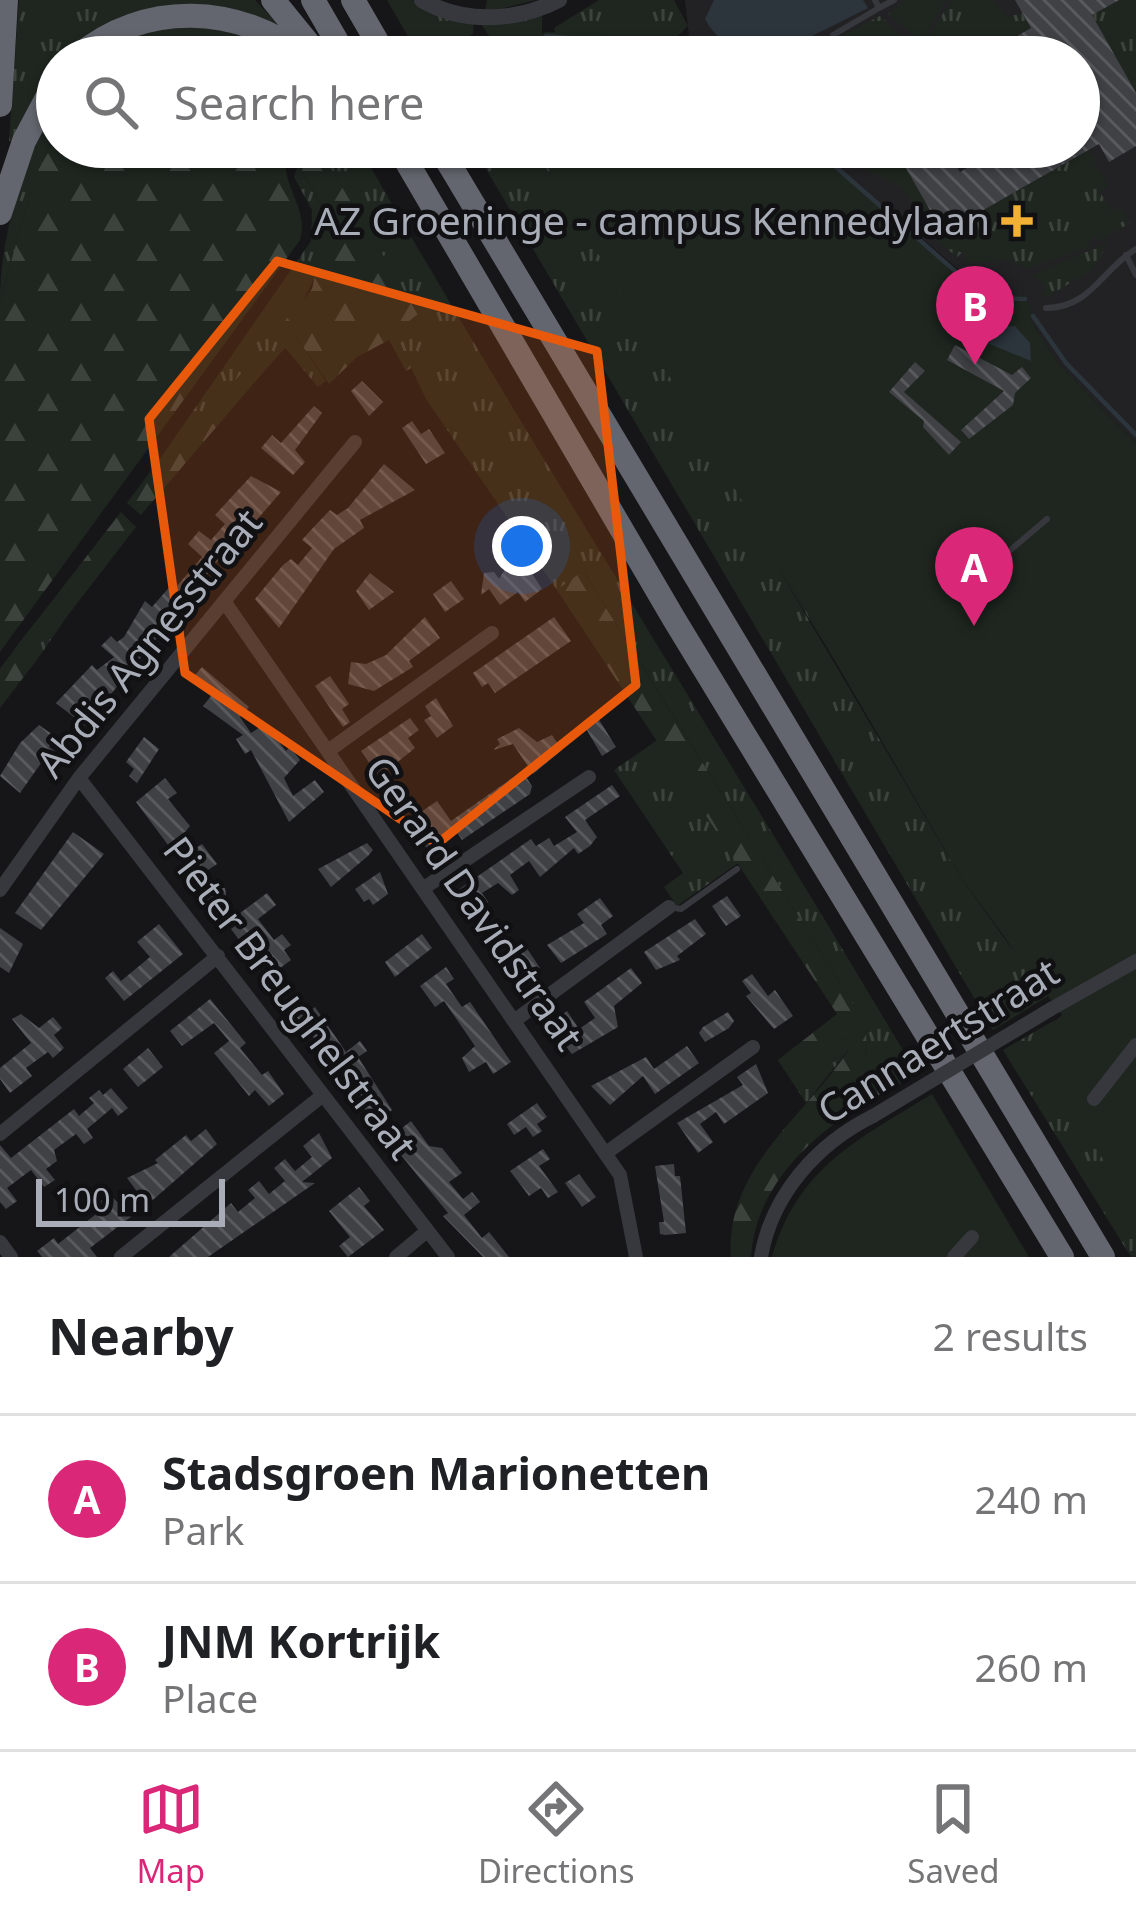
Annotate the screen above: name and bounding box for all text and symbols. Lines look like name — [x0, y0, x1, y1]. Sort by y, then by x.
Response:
search box — [36, 36, 1100, 168]
icon: search — [78, 69, 144, 135]
text: Search here — [174, 72, 424, 133]
place label: AZ Groeninge - campus Kennedylaan — [314, 193, 990, 246]
marker: AZ Groeninge - campus Kennedylaan — [1001, 205, 1033, 237]
pin: B — [936, 266, 1014, 365]
street label: Abdis Agnesstraat — [23, 497, 273, 788]
your location — [492, 516, 552, 576]
pin: A — [935, 527, 1013, 626]
street label: Gerard Davidstraat — [354, 745, 597, 1060]
street label: Pieter Breughelstraat — [152, 825, 430, 1169]
street label: Cannaertstraat — [807, 944, 1068, 1135]
scale bar — [36, 1173, 225, 1226]
text: 100 m — [54, 1177, 150, 1222]
text: Nearby — [48, 1300, 234, 1370]
text: 2 results — [933, 1309, 1088, 1362]
text: Stadsgroen Marionetten — [162, 1442, 710, 1503]
text: A — [74, 1472, 101, 1525]
text: 240 m — [974, 1472, 1088, 1525]
text: Park — [162, 1503, 244, 1556]
text: JNM Kortrijk — [162, 1610, 440, 1671]
text: B — [74, 1640, 100, 1693]
text: 260 m — [974, 1640, 1088, 1693]
text: Place — [162, 1671, 258, 1724]
tab: Map — [136, 1776, 205, 1893]
tab: Directions — [478, 1776, 635, 1893]
tab: Saved — [907, 1776, 1000, 1893]

